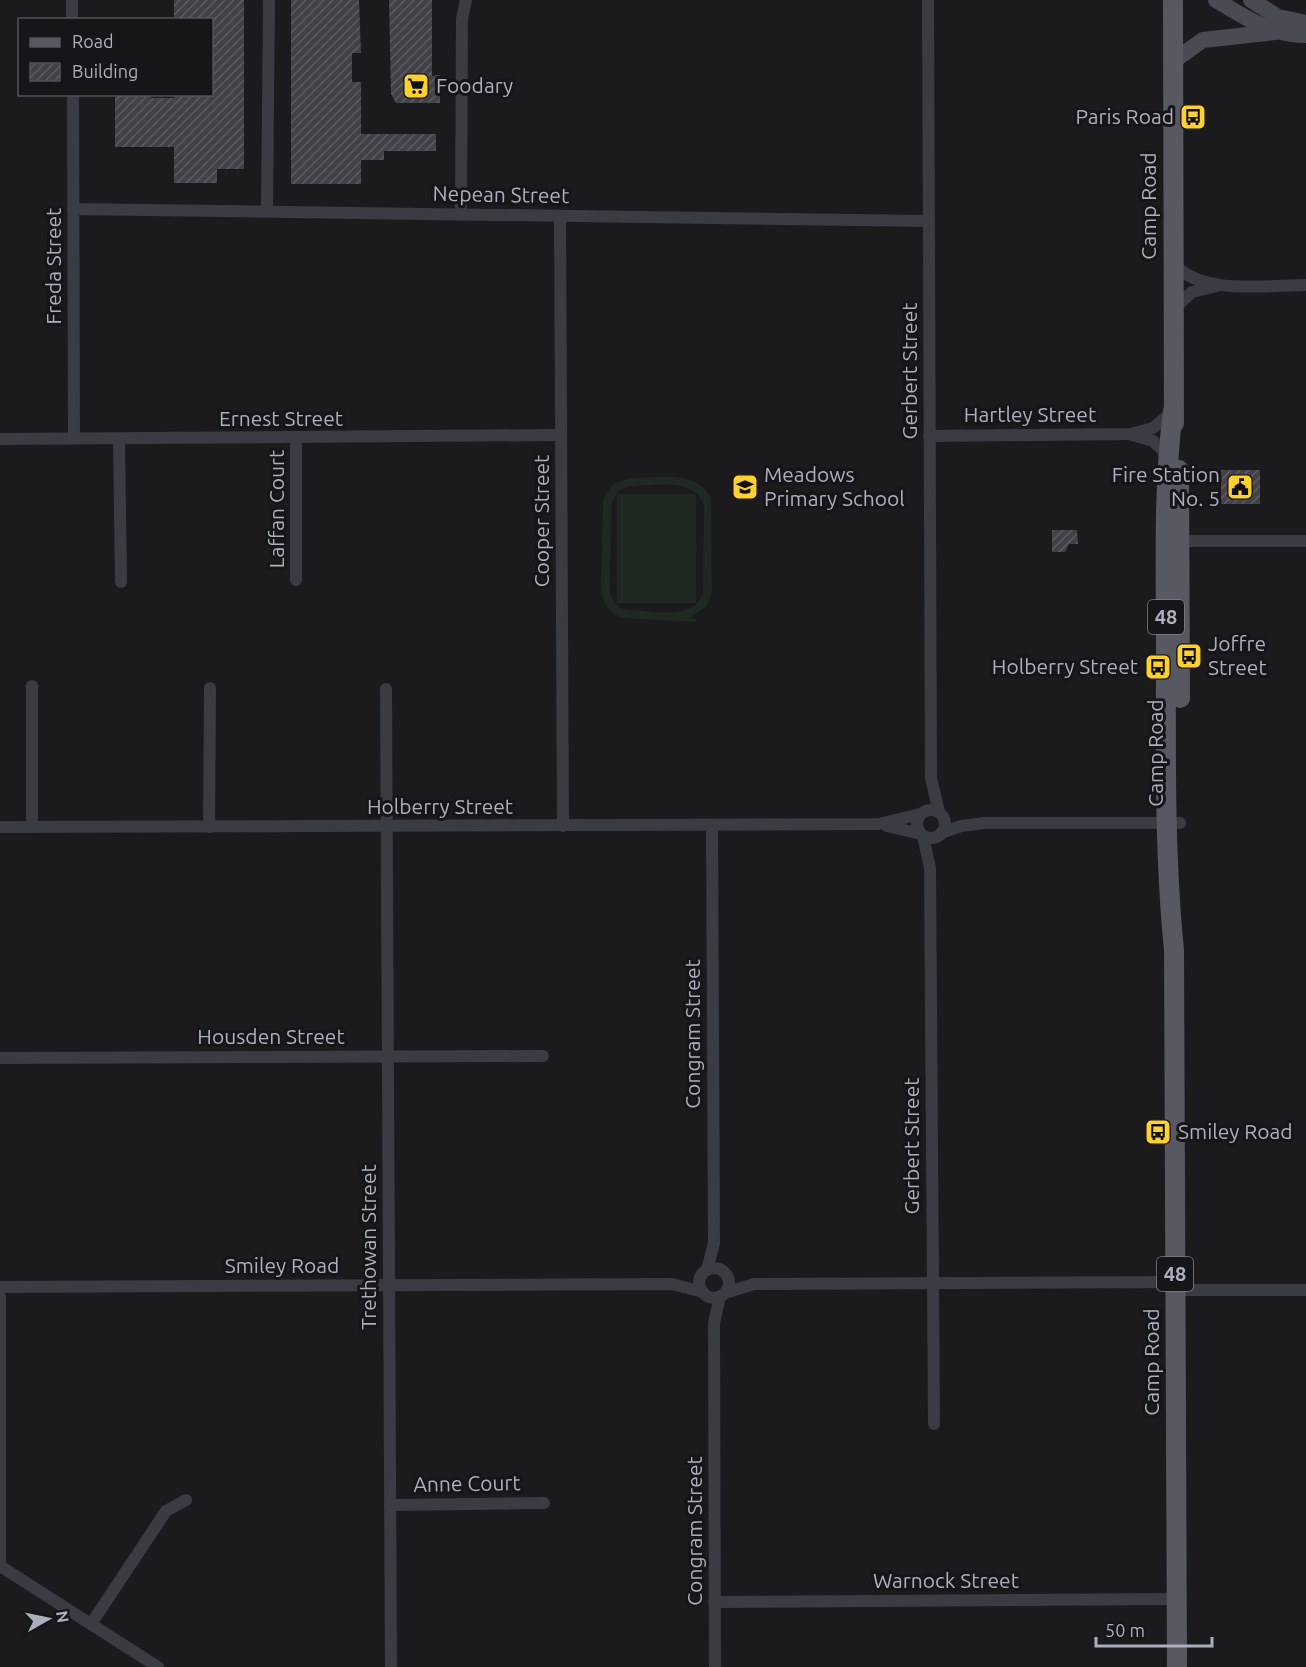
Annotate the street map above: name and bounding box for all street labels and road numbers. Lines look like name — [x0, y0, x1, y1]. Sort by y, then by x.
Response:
street label: Camp Road — [1136, 152, 1160, 260]
street label: Nepean Street — [432, 181, 570, 207]
street label: Freda Street — [41, 208, 65, 324]
street label: Gerbert Street — [897, 302, 921, 440]
street label: Hartley Street — [964, 402, 1096, 426]
street label: Ernest Street — [219, 406, 343, 430]
street label: Laffan Court — [264, 450, 288, 568]
street label: Cooper Street — [529, 455, 553, 587]
road number: 48 — [1148, 600, 1184, 634]
street label: Camp Road — [1143, 699, 1167, 807]
street label: Holberry Street — [367, 794, 513, 818]
street label: Congram Street — [680, 959, 704, 1109]
street label: Housden Street — [197, 1024, 345, 1048]
street label: Gerbert Street — [899, 1077, 923, 1215]
street label: Trethowan Street — [356, 1164, 380, 1330]
street label: Smiley Road — [225, 1253, 339, 1277]
road number: 48 — [1157, 1257, 1193, 1291]
street label: Camp Road — [1139, 1308, 1163, 1416]
street label: Congram Street — [682, 1456, 706, 1606]
street label: Anne Court — [413, 1470, 521, 1496]
street label: Warnock Street — [873, 1568, 1019, 1592]

